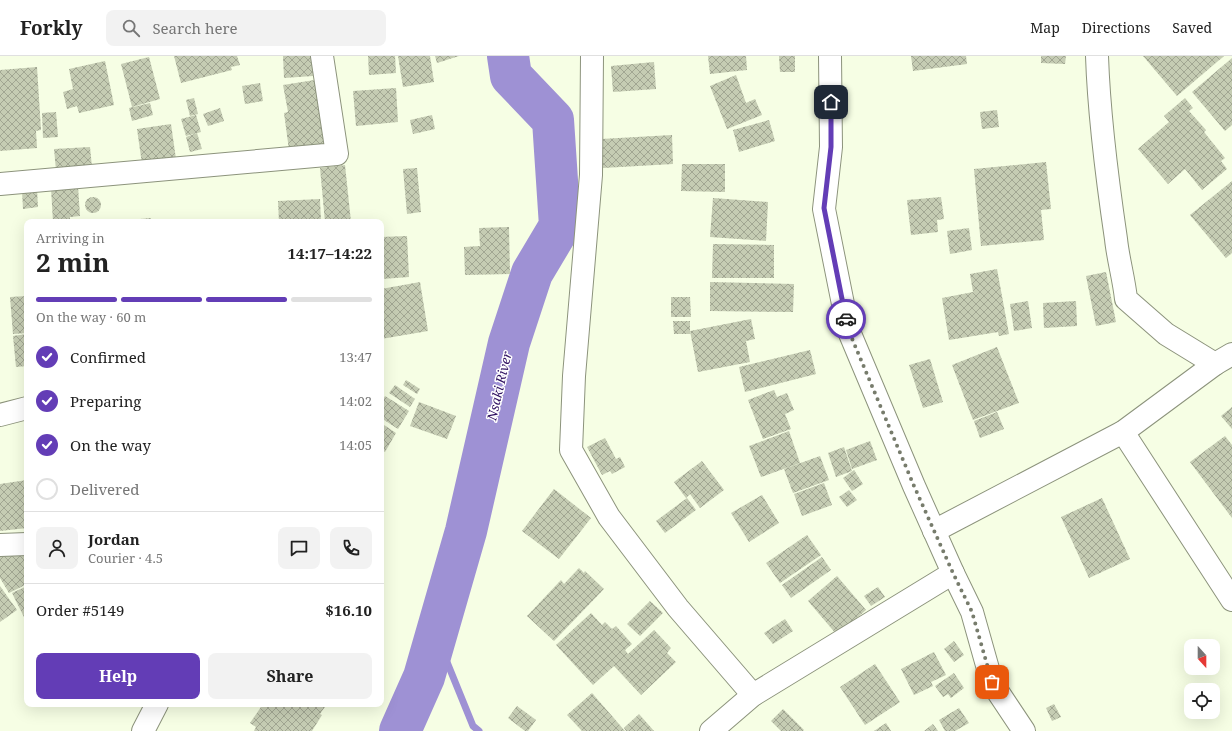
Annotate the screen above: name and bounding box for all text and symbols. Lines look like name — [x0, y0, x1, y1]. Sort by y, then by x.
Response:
search box — [106, 10, 386, 46]
text: Forkly — [20, 15, 82, 41]
icon: search — [120, 17, 142, 39]
text: Search here — [152, 18, 238, 38]
text: Map — [1030, 18, 1060, 37]
text: Directions — [1082, 18, 1150, 37]
text: Saved — [1172, 18, 1212, 37]
pin — [814, 85, 848, 119]
icon: home — [820, 91, 842, 113]
text: Arriving in — [36, 229, 105, 247]
text: 14:17–14:22 — [288, 243, 372, 263]
text: 2 min — [36, 244, 110, 280]
courier — [826, 299, 866, 339]
text: On the way · 60 m — [36, 308, 146, 326]
icon: car — [835, 308, 857, 330]
icon: check — [36, 346, 58, 368]
text: Confirmed — [70, 347, 146, 367]
text: 13:47 — [339, 348, 372, 366]
water label: Nsaki River — [482, 349, 516, 423]
icon: check — [36, 390, 58, 412]
text: Preparing — [70, 391, 141, 411]
text: 14:02 — [339, 392, 372, 410]
icon: check — [36, 434, 58, 456]
text: On the way — [70, 435, 151, 455]
text: 14:05 — [339, 436, 372, 454]
text: Delivered — [70, 479, 139, 499]
button: person — [36, 527, 78, 569]
button: chat — [278, 527, 320, 569]
button: phone — [330, 527, 372, 569]
text: Jordan — [88, 529, 140, 549]
text: Courier · 4.5 — [88, 549, 163, 567]
text: Order #5149 — [36, 600, 124, 620]
text: $16.10 — [325, 600, 372, 620]
north arrow — [1184, 639, 1220, 675]
map controls — [1184, 639, 1220, 719]
button: Help — [36, 653, 200, 699]
button: Share — [208, 653, 372, 699]
pin — [975, 665, 1009, 699]
icon: bag — [981, 671, 1003, 693]
button: locate — [1184, 683, 1220, 719]

